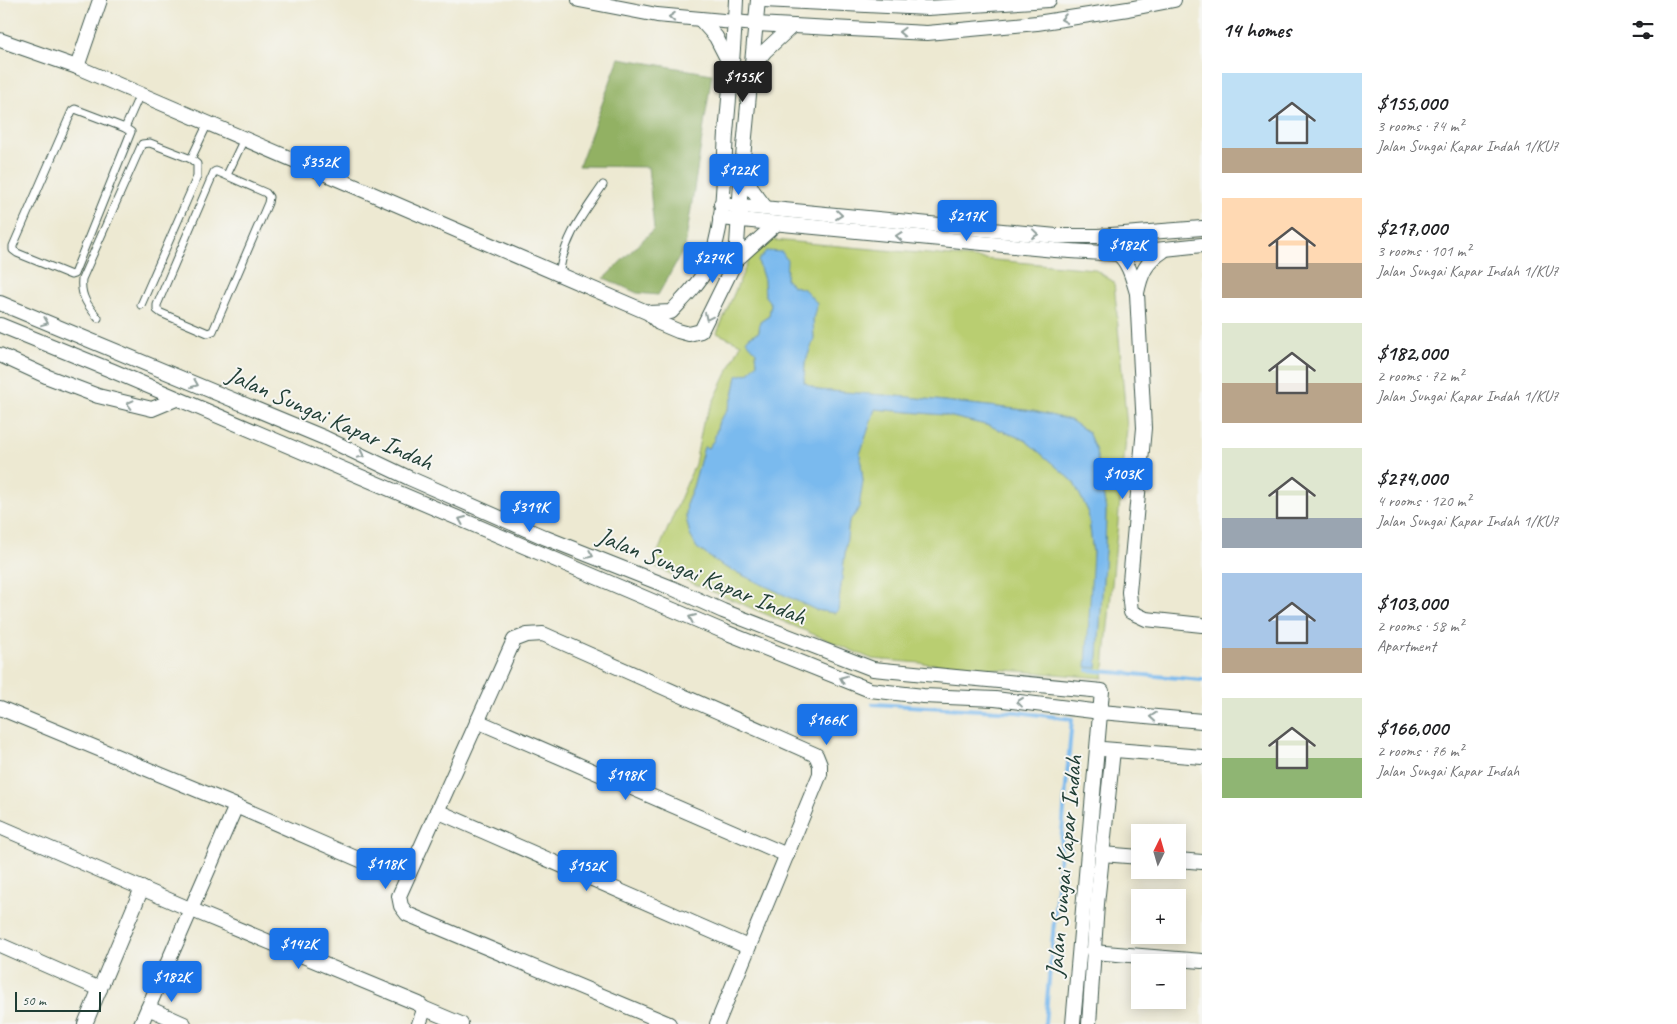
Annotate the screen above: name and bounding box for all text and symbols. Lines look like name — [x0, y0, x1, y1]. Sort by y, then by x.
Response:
one-way arrow — [668, 11, 676, 22]
one-way arrow — [1060, 13, 1068, 23]
icon: filters — [1629, 16, 1657, 44]
text: 14 homes — [1222, 17, 1291, 43]
one-way arrow — [898, 26, 906, 37]
pin: $155K — [708, 61, 778, 103]
text: $155K — [725, 67, 761, 87]
text: $155,000 — [1377, 90, 1447, 116]
icon: home — [1262, 93, 1322, 153]
text: 3 rooms · 74 m² — [1377, 116, 1463, 136]
text: Jalan Sungai Kapar Indah 1/KU7 — [1377, 136, 1559, 156]
pin: $352K — [285, 146, 355, 188]
text: $352K — [302, 152, 338, 172]
pin: $122K — [704, 154, 774, 196]
text: $122K — [721, 160, 757, 180]
pin: $217K — [932, 200, 1002, 242]
text: $217K — [949, 206, 985, 226]
one-way arrow — [835, 209, 843, 220]
text: $217,000 — [1377, 215, 1447, 241]
icon: home — [1262, 218, 1322, 278]
one-way arrow — [1031, 228, 1039, 239]
pin: $182K — [1093, 228, 1163, 271]
one-way arrow — [895, 230, 903, 241]
text: $182K — [1110, 235, 1146, 255]
text: 3 rooms · 101 m² — [1377, 241, 1471, 261]
pin: $274K — [678, 242, 748, 284]
text: $274K — [695, 248, 731, 268]
text: Jalan Sungai Kapar Indah 1/KU7 — [1377, 261, 1559, 281]
one-way arrow — [704, 311, 714, 320]
one-way arrow — [40, 315, 49, 326]
text: $182,000 — [1377, 340, 1447, 366]
icon: home — [1262, 343, 1322, 403]
street label: Jalan Sungai Kapar Indah — [221, 358, 439, 478]
text: 2 rooms · 72 m² — [1377, 366, 1463, 386]
one-way arrow — [190, 377, 199, 388]
text: Jalan Sungai Kapar Indah 1/KU7 — [1377, 386, 1559, 406]
one-way arrow — [126, 399, 135, 410]
one-way arrow — [356, 448, 365, 459]
pin: $103K — [1088, 458, 1158, 500]
text: $103K — [1105, 464, 1141, 484]
text: $274,000 — [1377, 465, 1447, 491]
icon: home — [1262, 468, 1322, 528]
pin: $319K — [495, 490, 565, 533]
text: 4 rooms · 120 m² — [1377, 491, 1471, 511]
text: $319K — [512, 497, 548, 517]
text: Jalan Sungai Kapar Indah 1/KU7 — [1377, 511, 1559, 531]
one-way arrow — [458, 515, 467, 526]
street label: Jalan Sungai Kapar Indah — [592, 519, 812, 633]
one-way arrow — [585, 548, 594, 559]
text: $103,000 — [1377, 590, 1447, 616]
icon: home — [1262, 593, 1322, 653]
one-way arrow — [688, 613, 697, 624]
text: 2 rooms · 58 m² — [1377, 616, 1463, 636]
text: Apartment — [1377, 636, 1436, 656]
one-way arrow — [839, 675, 848, 685]
one-way arrow — [1016, 697, 1024, 708]
pin: $166K — [792, 704, 862, 746]
text: $166K — [808, 710, 846, 730]
one-way arrow — [1149, 712, 1157, 723]
text: $166,000 — [1377, 715, 1448, 741]
icon: home — [1262, 718, 1322, 778]
text: 2 rooms · 76 m² — [1377, 741, 1463, 761]
street label: Jalan Sungai Kapar Indah — [1038, 753, 1090, 979]
pin: $198K — [591, 758, 661, 801]
text: Jalan Sungai Kapar Indah — [1377, 761, 1519, 781]
text: $198K — [608, 765, 644, 785]
north arrow — [1131, 824, 1186, 879]
map controls — [1131, 824, 1186, 1009]
pin: $118K — [351, 848, 421, 890]
pin: $152K — [552, 850, 622, 892]
text: $118K — [368, 854, 404, 874]
text: $152K — [569, 856, 605, 876]
button: + — [1131, 889, 1186, 944]
pin: $142K — [264, 928, 334, 970]
text: $142K — [281, 934, 317, 954]
button: − — [1131, 954, 1186, 1009]
pin: $182K — [137, 960, 207, 1003]
text: $182K — [154, 967, 190, 987]
scale bar — [15, 989, 101, 1012]
text: 50 m — [22, 992, 46, 1009]

